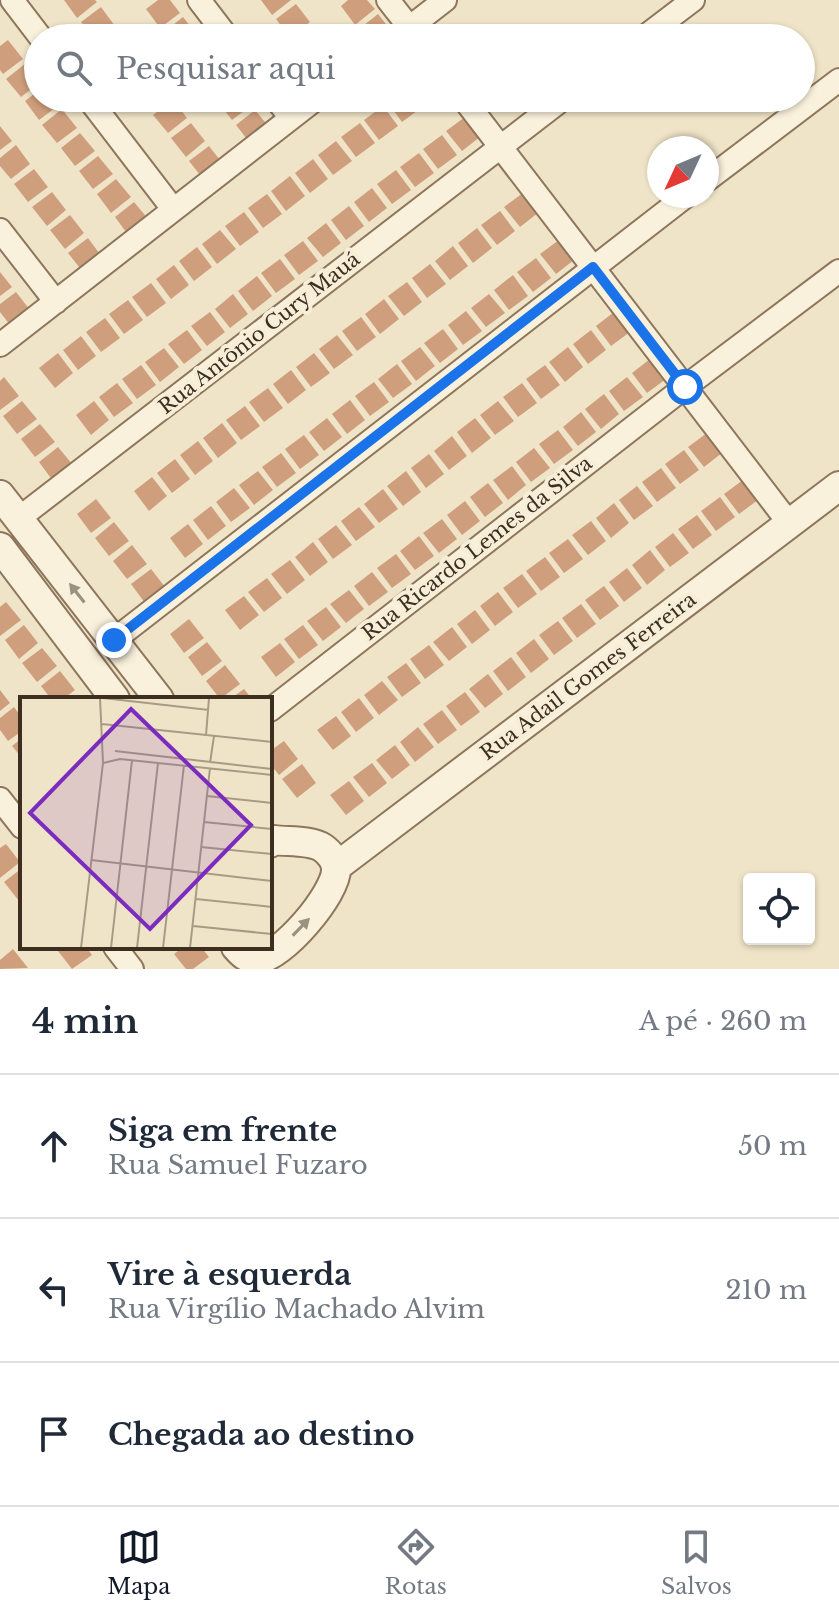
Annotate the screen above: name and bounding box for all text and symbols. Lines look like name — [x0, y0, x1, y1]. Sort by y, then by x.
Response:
search box — [24, 24, 815, 112]
icon: search — [52, 46, 96, 90]
text: Pesquisar aqui — [116, 50, 335, 87]
north arrow — [647, 136, 719, 208]
street label: Rua Antônio Cury Mauá — [154, 246, 365, 419]
route start — [667, 369, 703, 405]
street label: Rua Ricardo Lemes da Silva — [357, 450, 597, 645]
one-way arrow — [69, 583, 85, 603]
street label: Rua Adail Gomes Ferreira — [475, 587, 701, 765]
route end — [96, 622, 132, 658]
inset map — [20, 697, 272, 949]
map controls — [743, 873, 815, 945]
button: locate — [743, 873, 815, 945]
one-way arrow — [291, 918, 310, 937]
text: 4 min — [32, 1000, 138, 1042]
text: A pé · 260 m — [639, 1005, 807, 1037]
text: Siga em frente — [108, 1112, 337, 1149]
icon: ahead — [32, 1124, 76, 1168]
text: 50 m — [738, 1130, 807, 1162]
text: Rua Samuel Fuzaro — [108, 1149, 368, 1181]
text: Vire à esquerda — [108, 1256, 351, 1293]
icon: left — [32, 1268, 76, 1312]
text: 210 m — [725, 1274, 807, 1306]
text: Rua Virgílio Machado Alvim — [108, 1293, 485, 1325]
icon: arrive — [32, 1412, 76, 1456]
text: Chegada ao destino — [108, 1416, 414, 1453]
tab: Mapa — [107, 1525, 170, 1600]
tab: Rotas — [385, 1525, 447, 1600]
tab: Salvos — [661, 1525, 732, 1600]

